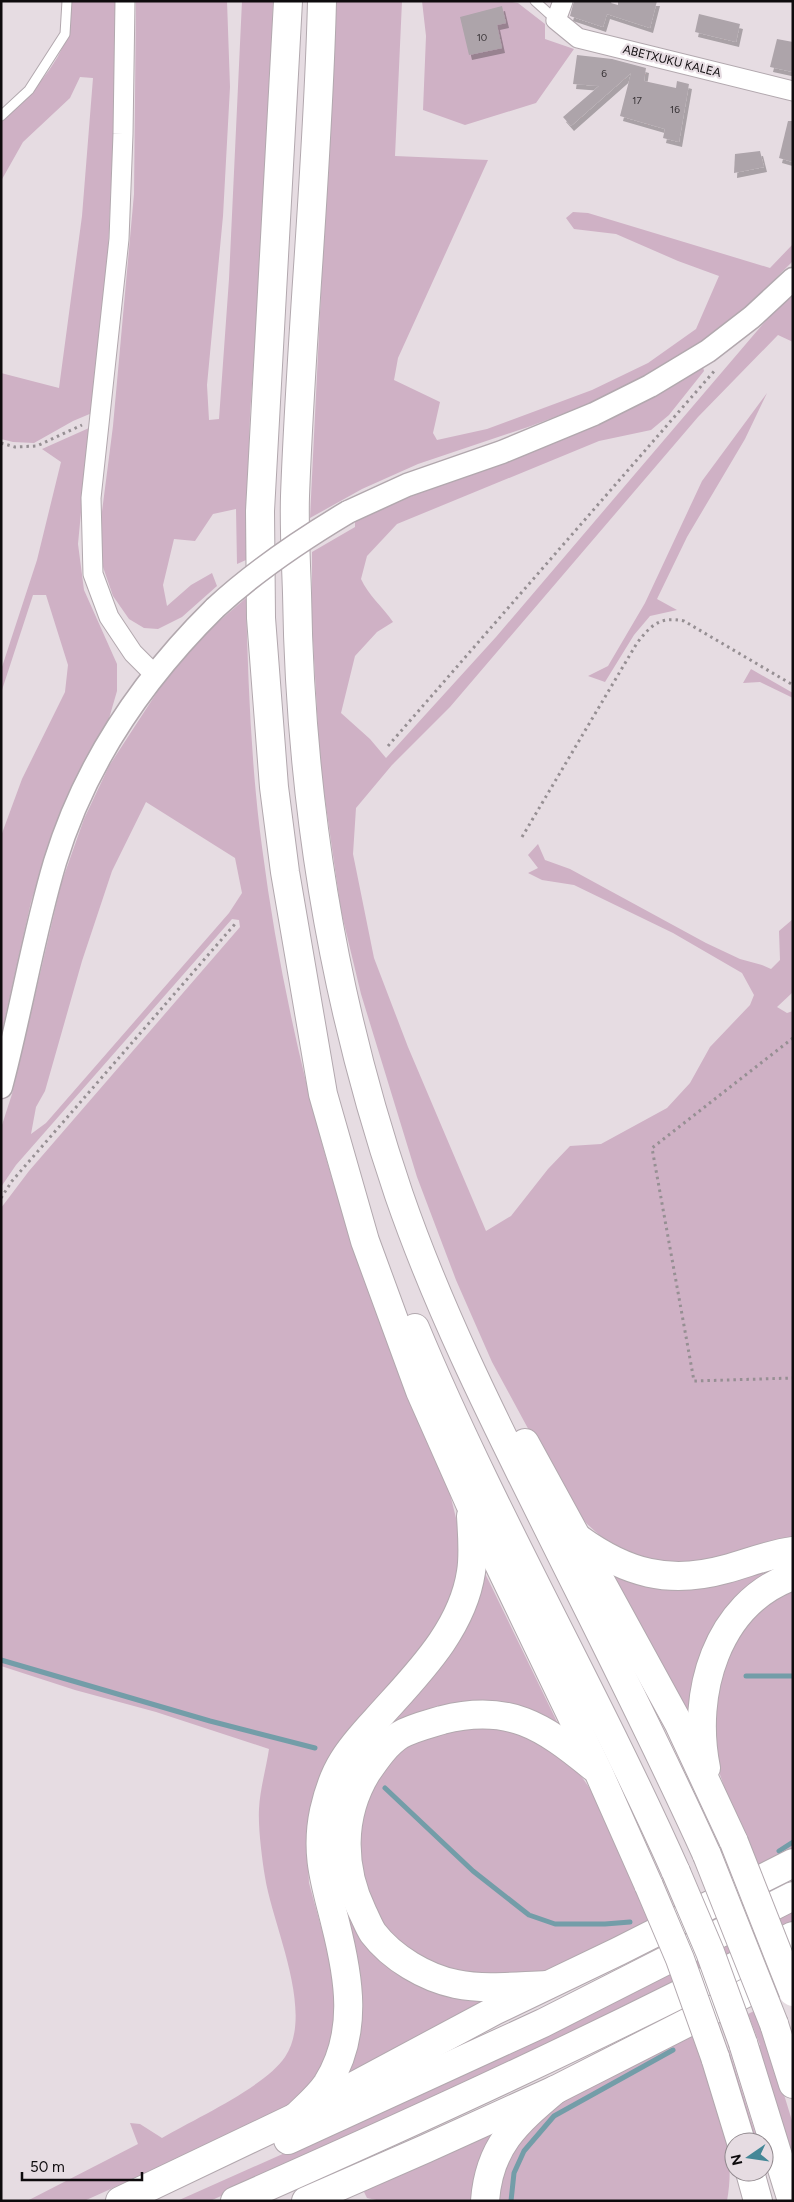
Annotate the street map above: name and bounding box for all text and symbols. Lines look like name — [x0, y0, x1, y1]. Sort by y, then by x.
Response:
house number: 10 — [477, 31, 487, 44]
street label: ABETXUKU KALEA — [621, 42, 723, 80]
house number: 6 — [601, 67, 607, 80]
house number: 17 — [632, 94, 642, 107]
house number: 16 — [670, 103, 680, 116]
north arrow — [724, 2132, 774, 2182]
scale bar — [22, 2150, 142, 2182]
text: N — [727, 2153, 746, 2167]
text: 50 m — [30, 2158, 65, 2176]

